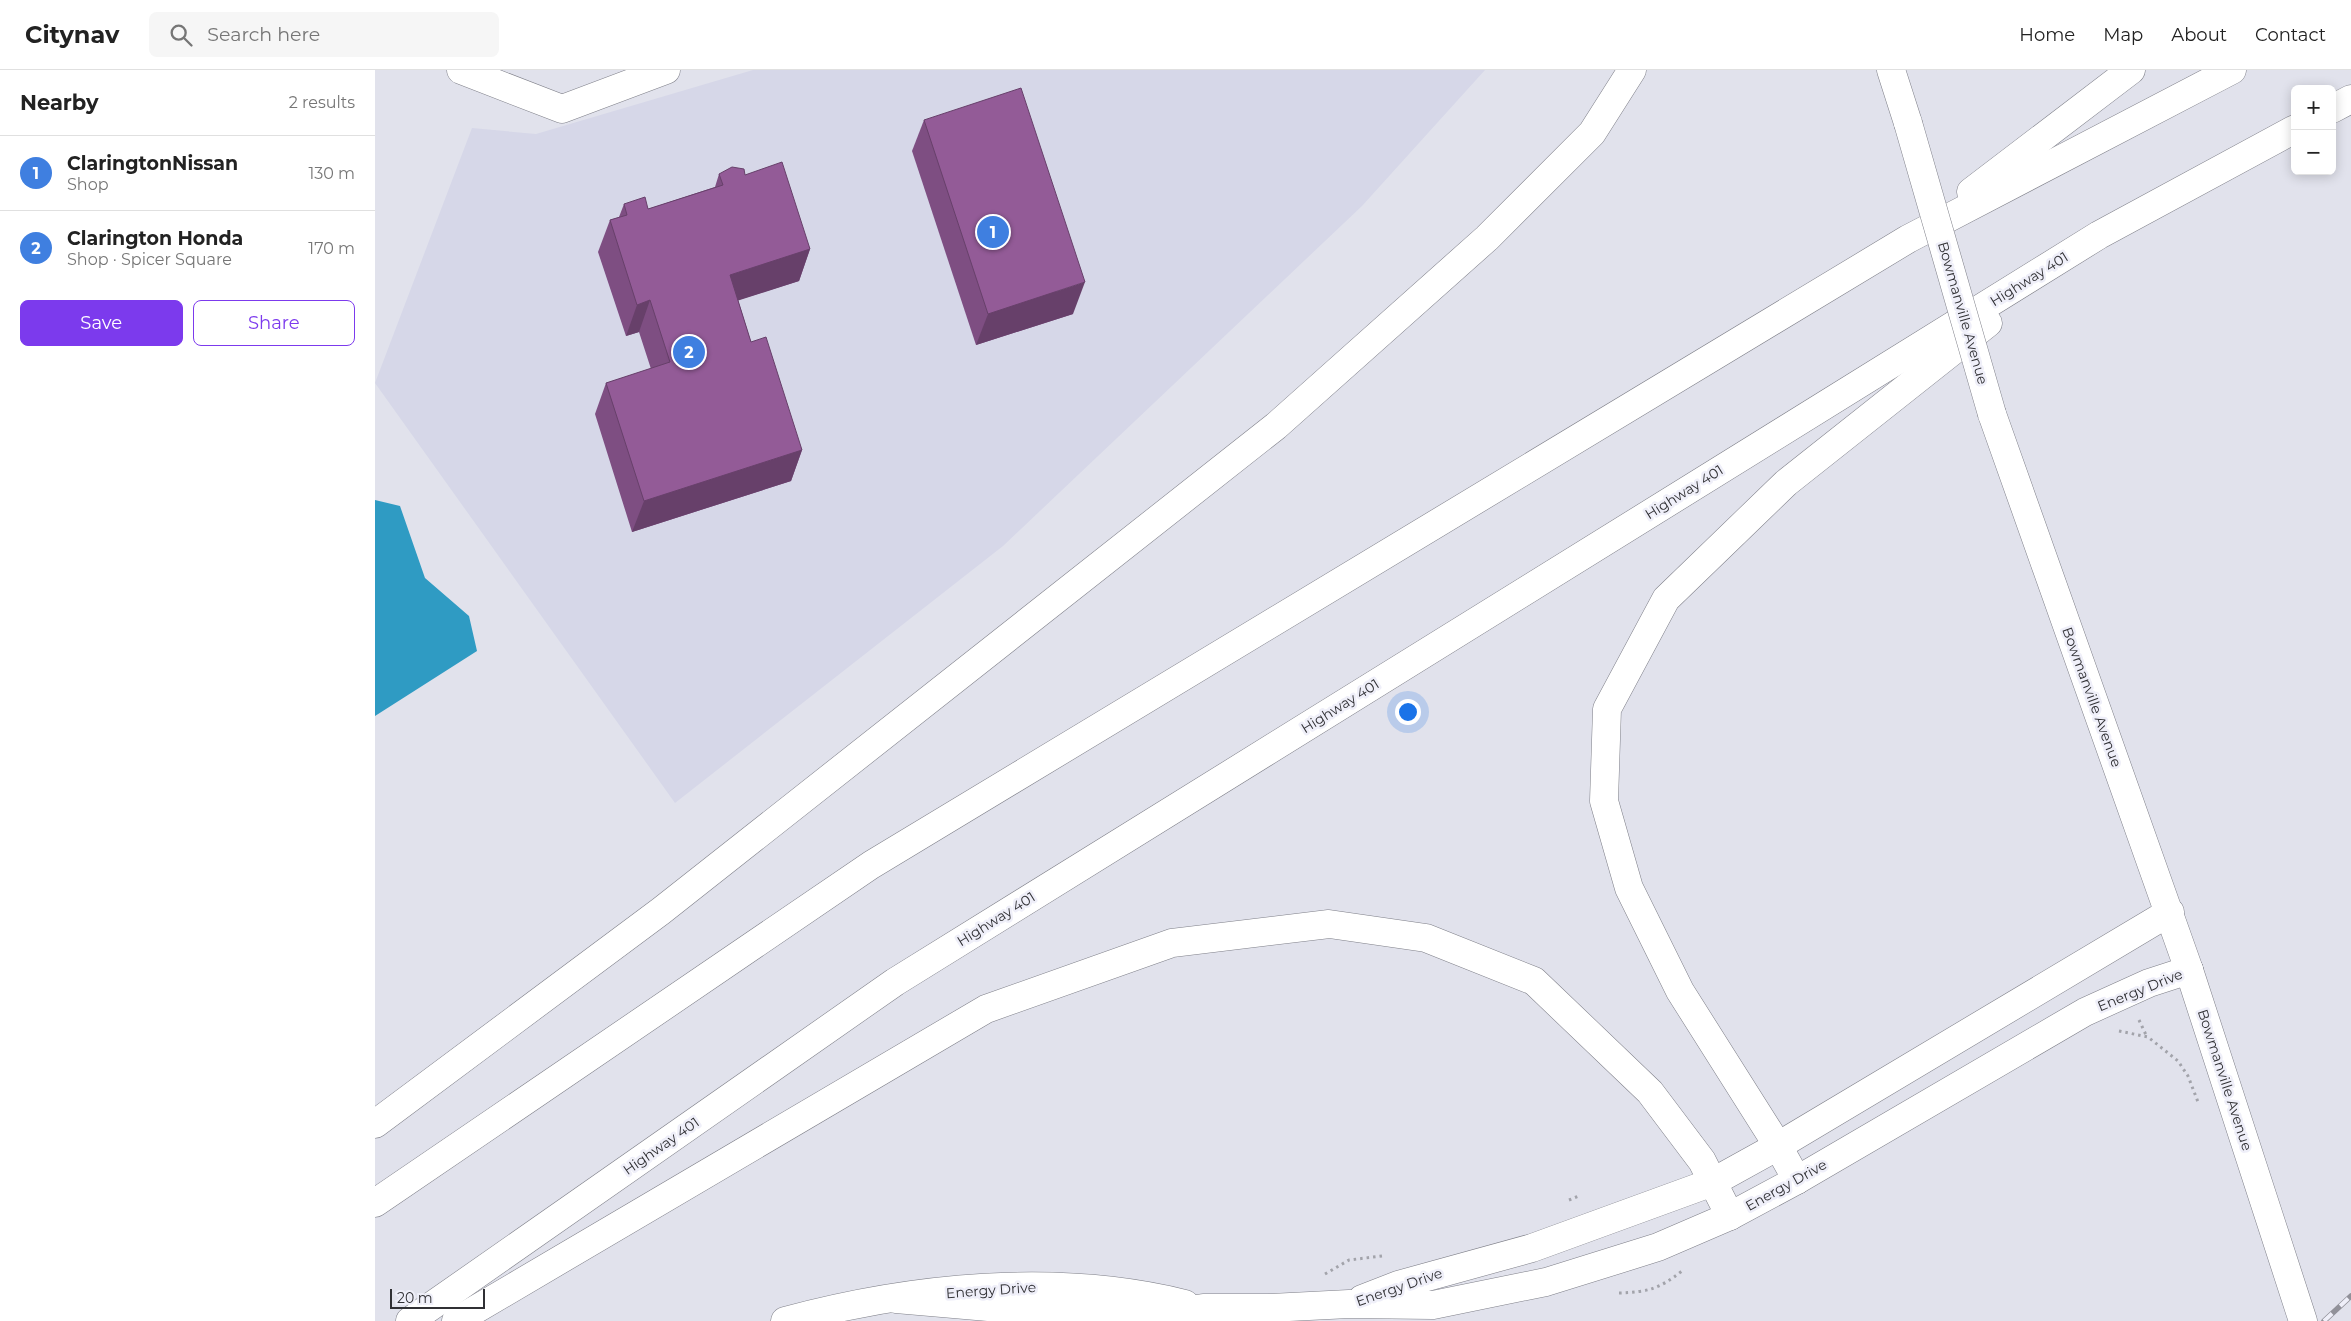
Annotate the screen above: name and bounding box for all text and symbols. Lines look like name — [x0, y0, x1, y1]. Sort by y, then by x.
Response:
search box — [149, 12, 499, 57]
text: Citynav — [25, 20, 119, 49]
icon: search — [167, 21, 195, 49]
text: Search here — [207, 23, 320, 46]
text: Home — [2019, 24, 2075, 46]
text: Map — [2103, 24, 2143, 46]
text: About — [2171, 24, 2227, 46]
text: Contact — [2255, 24, 2326, 46]
map controls — [2291, 85, 2336, 175]
button: + — [2291, 85, 2336, 130]
text: Nearby — [20, 90, 99, 115]
text: 2 results — [289, 93, 355, 112]
button: − — [2291, 130, 2336, 175]
text: ClaringtonNissan — [67, 152, 238, 175]
text: 1 — [33, 164, 39, 183]
text: 130 m — [308, 164, 355, 183]
text: Shop — [67, 175, 109, 194]
pin: 1 — [977, 213, 1009, 251]
text: Clarington Honda — [67, 227, 243, 250]
text: 2 — [31, 239, 41, 258]
text: 170 m — [308, 239, 355, 258]
street label: Bowmanville Avenue — [1934, 240, 1992, 386]
street label: Highway 401 — [1987, 248, 2071, 310]
text: Shop · Spicer Square — [67, 250, 232, 269]
button: Save — [20, 300, 183, 346]
button: Share — [193, 300, 355, 346]
pin: 2 — [673, 333, 705, 371]
street label: Highway 401 — [1642, 461, 1726, 523]
street label: Bowmanville Avenue — [2058, 625, 2126, 769]
street label: Highway 401 — [1298, 675, 1382, 737]
your location — [1395, 699, 1421, 725]
street label: Highway 401 — [954, 888, 1038, 950]
street label: Energy Drive — [2095, 965, 2185, 1015]
street label: Bowmanville Avenue — [2194, 1007, 2256, 1153]
street label: Highway 401 — [619, 1113, 703, 1179]
street label: Energy Drive — [1742, 1155, 1830, 1215]
street label: Energy Drive — [1353, 1264, 1445, 1310]
street label: Energy Drive — [945, 1278, 1037, 1302]
scale bar — [390, 1286, 485, 1309]
text: 20 m — [397, 1289, 433, 1307]

